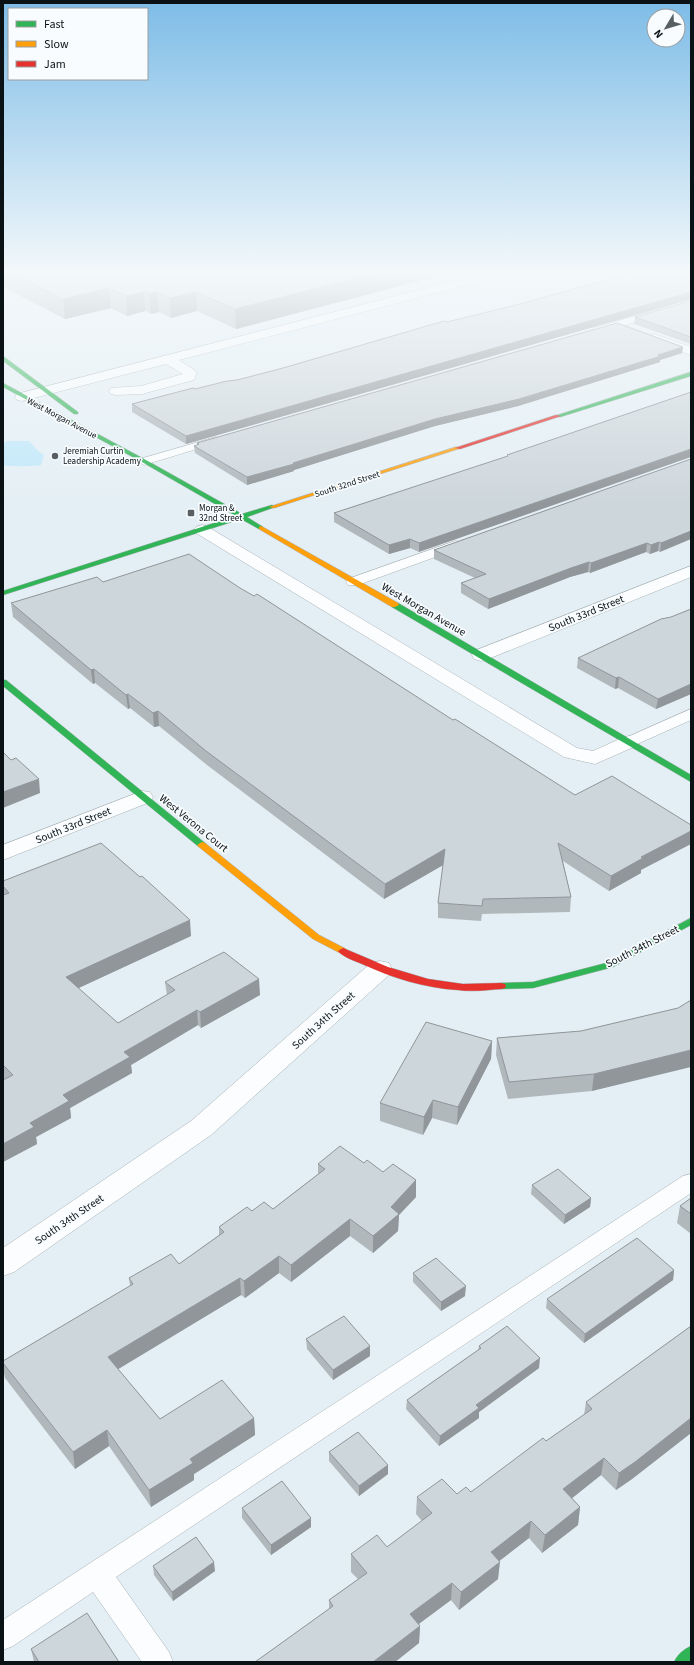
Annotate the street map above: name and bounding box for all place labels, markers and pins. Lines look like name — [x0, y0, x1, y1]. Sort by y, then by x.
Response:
place label: Jeremiah Curtin Leadership Academy — [63, 445, 142, 468]
marker: Jeremiah Curtin Leadership Academy — [50, 451, 60, 461]
place label: Morgan & 32nd Street — [199, 502, 242, 525]
marker: Morgan & 32nd Street — [186, 508, 196, 518]

